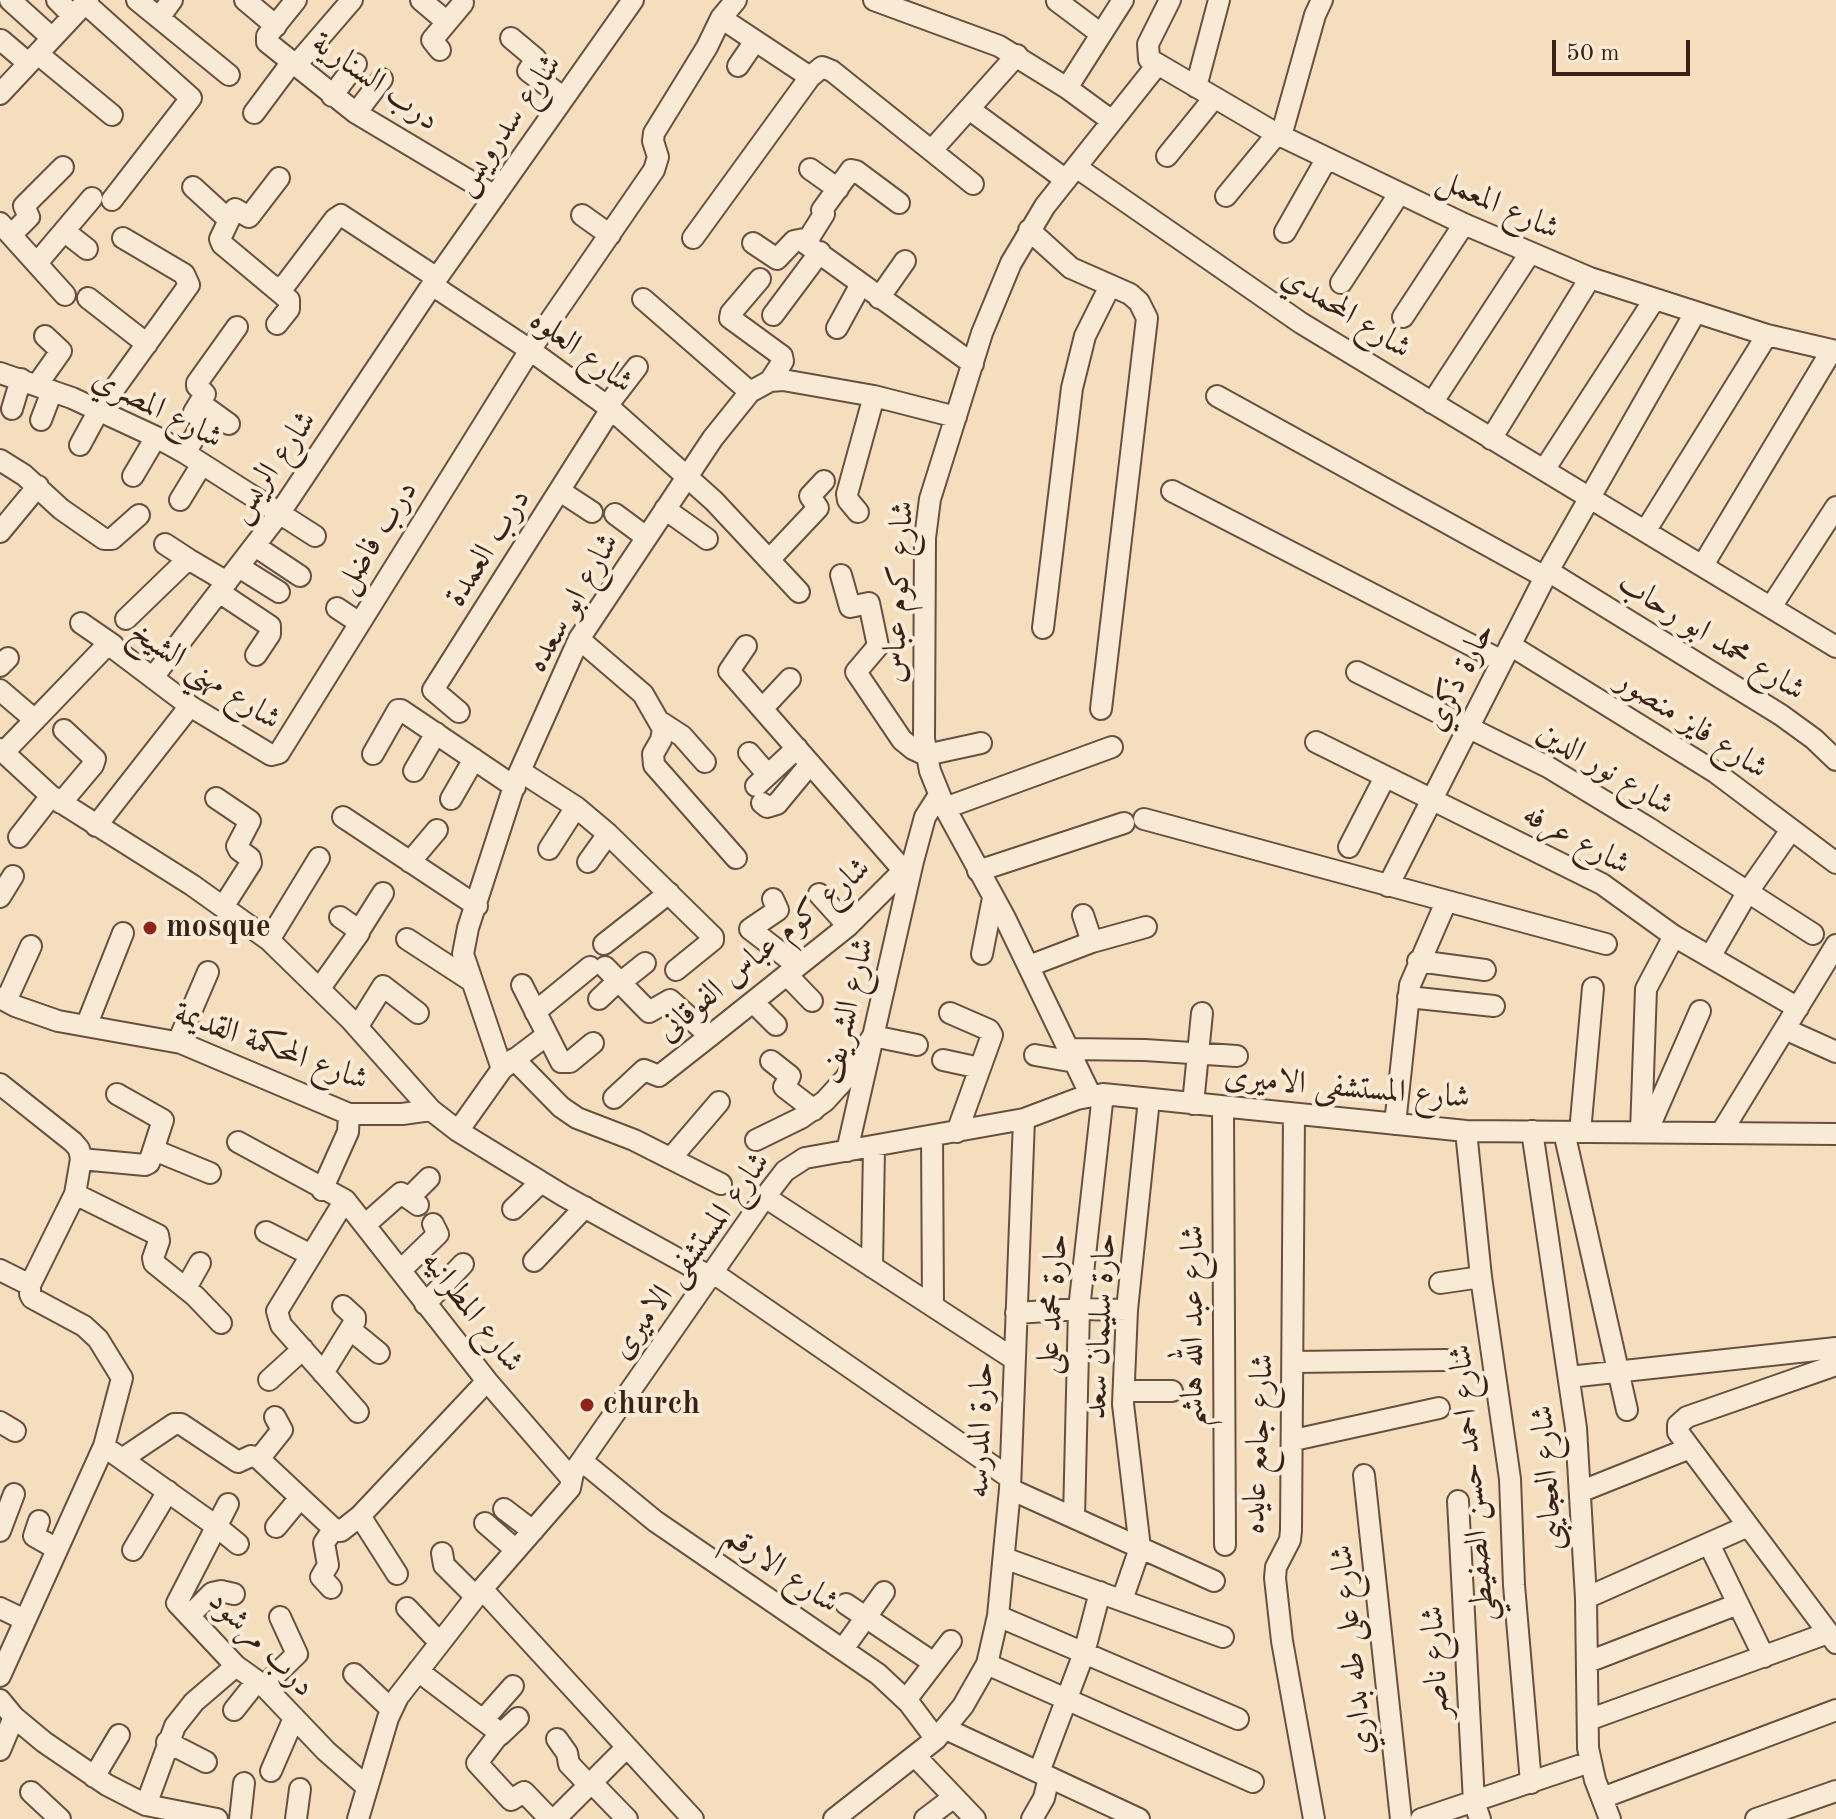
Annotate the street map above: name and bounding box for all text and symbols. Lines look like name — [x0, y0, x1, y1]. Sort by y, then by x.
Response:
street label: درب السنارية — [304, 24, 446, 140]
scale bar — [1556, 24, 1694, 74]
text: 50 m — [1566, 42, 1620, 66]
street label: شارع سدرويس — [445, 47, 571, 203]
street label: شارع المعمل — [1431, 161, 1565, 249]
street label: شارع المحمدي — [1274, 258, 1418, 368]
street label: شارع العلوه — [522, 302, 640, 402]
street label: شارع المصري — [85, 360, 229, 458]
street label: شارع الريس — [221, 404, 325, 530]
street label: درب فاضل — [327, 474, 427, 600]
street label: درب العمدة — [437, 482, 539, 614]
street label: شارع كوم عباس — [875, 500, 923, 684]
street label: شارع ابو سعده — [518, 527, 628, 679]
street label: شارع محمد ابو رحاب — [1610, 564, 1812, 710]
street label: شارع مهني الشيخ — [122, 613, 288, 739]
street label: حارة ذكري — [1416, 616, 1504, 738]
street label: شارع فايز منصور — [1609, 662, 1775, 788]
street label: شارع نور الدين — [1530, 713, 1680, 825]
street label: شارع عرفه — [1516, 796, 1636, 884]
street label: شارع كوم عباس الفوقانى — [649, 849, 879, 1051]
place label: mosque — [166, 909, 271, 947]
marker: mosque — [141, 919, 159, 937]
street label: شارع الشريف — [813, 934, 883, 1088]
street label: شارع المحكمة القديمة — [169, 994, 373, 1100]
street label: شارع المستشفى الاميرى — [1222, 1058, 1472, 1118]
street label: شارع المستشفى الاميرى — [603, 1145, 779, 1367]
street label: شارع عبد الله هاشم — [1175, 1225, 1213, 1427]
street label: حارة محمد على — [1029, 1232, 1077, 1376]
street label: حارة سليمان سعد — [1077, 1232, 1125, 1420]
street label: شارع المطرانيه — [412, 1243, 532, 1381]
street label: شارع احمد حسن الصفيطي — [1442, 1343, 1504, 1623]
street label: شارع جامع عايده — [1235, 1353, 1283, 1535]
street label: حارة المدرسه — [959, 1361, 1003, 1499]
place label: church — [603, 1386, 700, 1424]
marker: church — [578, 1396, 596, 1414]
street label: شارع العجايبى — [1524, 1404, 1572, 1552]
street label: شارع الارقم — [716, 1517, 846, 1623]
street label: شارع على طه بداري — [1323, 1543, 1383, 1757]
street label: درب مرشود — [199, 1582, 323, 1706]
street label: شارع ناصر — [1414, 1605, 1458, 1719]

